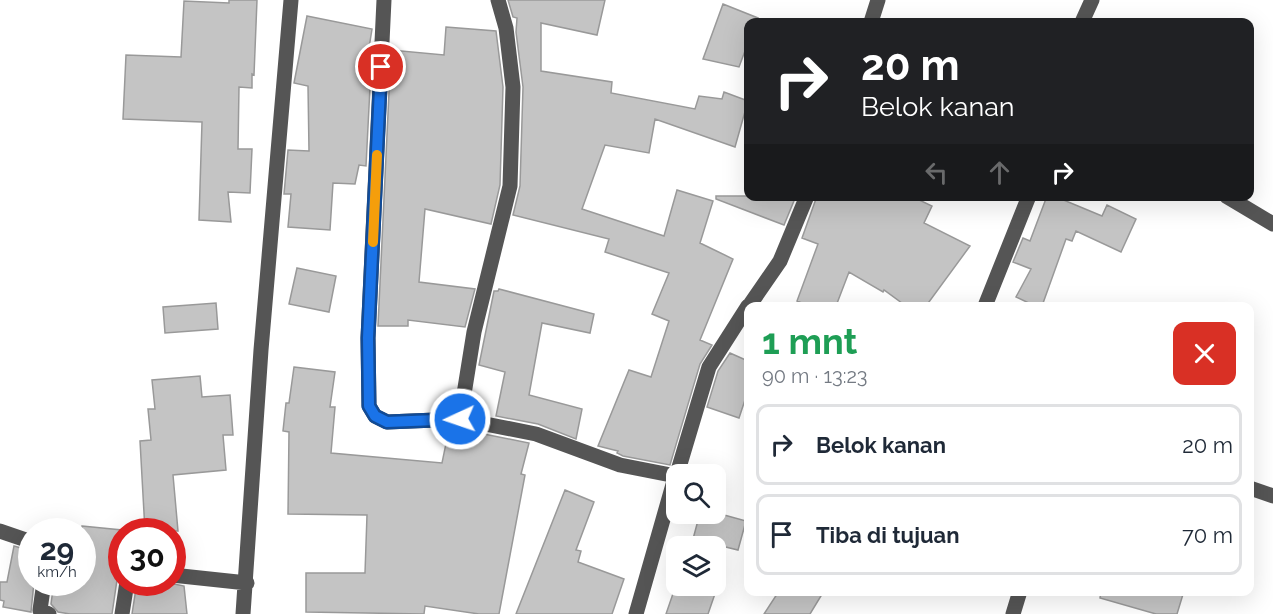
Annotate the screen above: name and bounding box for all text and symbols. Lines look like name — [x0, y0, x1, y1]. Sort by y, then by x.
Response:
pin — [355, 41, 406, 92]
text: 20 m — [861, 41, 960, 90]
icon: right — [762, 42, 840, 120]
icon: arrive — [364, 50, 397, 83]
text: Belok kanan — [861, 91, 1015, 122]
icon: left — [920, 156, 953, 189]
icon: ahead — [983, 156, 1016, 189]
icon: right — [1046, 156, 1079, 189]
text: 1 mnt — [762, 320, 857, 362]
button: close — [1173, 322, 1236, 385]
text: 90 m · 13:23 — [762, 364, 868, 388]
position arrow — [428, 387, 492, 451]
icon: right — [765, 428, 798, 461]
text: Belok kanan — [816, 432, 946, 458]
text: 20 m — [1182, 432, 1233, 458]
map controls — [666, 464, 726, 596]
button: search — [666, 464, 726, 524]
speed limit sign: 30 — [108, 518, 186, 596]
icon: arrive — [765, 518, 798, 551]
text: Tiba di tujuan — [816, 522, 959, 548]
text: 70 m — [1182, 522, 1233, 548]
text: 29 — [40, 532, 74, 567]
button: layers — [666, 536, 726, 596]
text: km/h — [37, 563, 77, 581]

